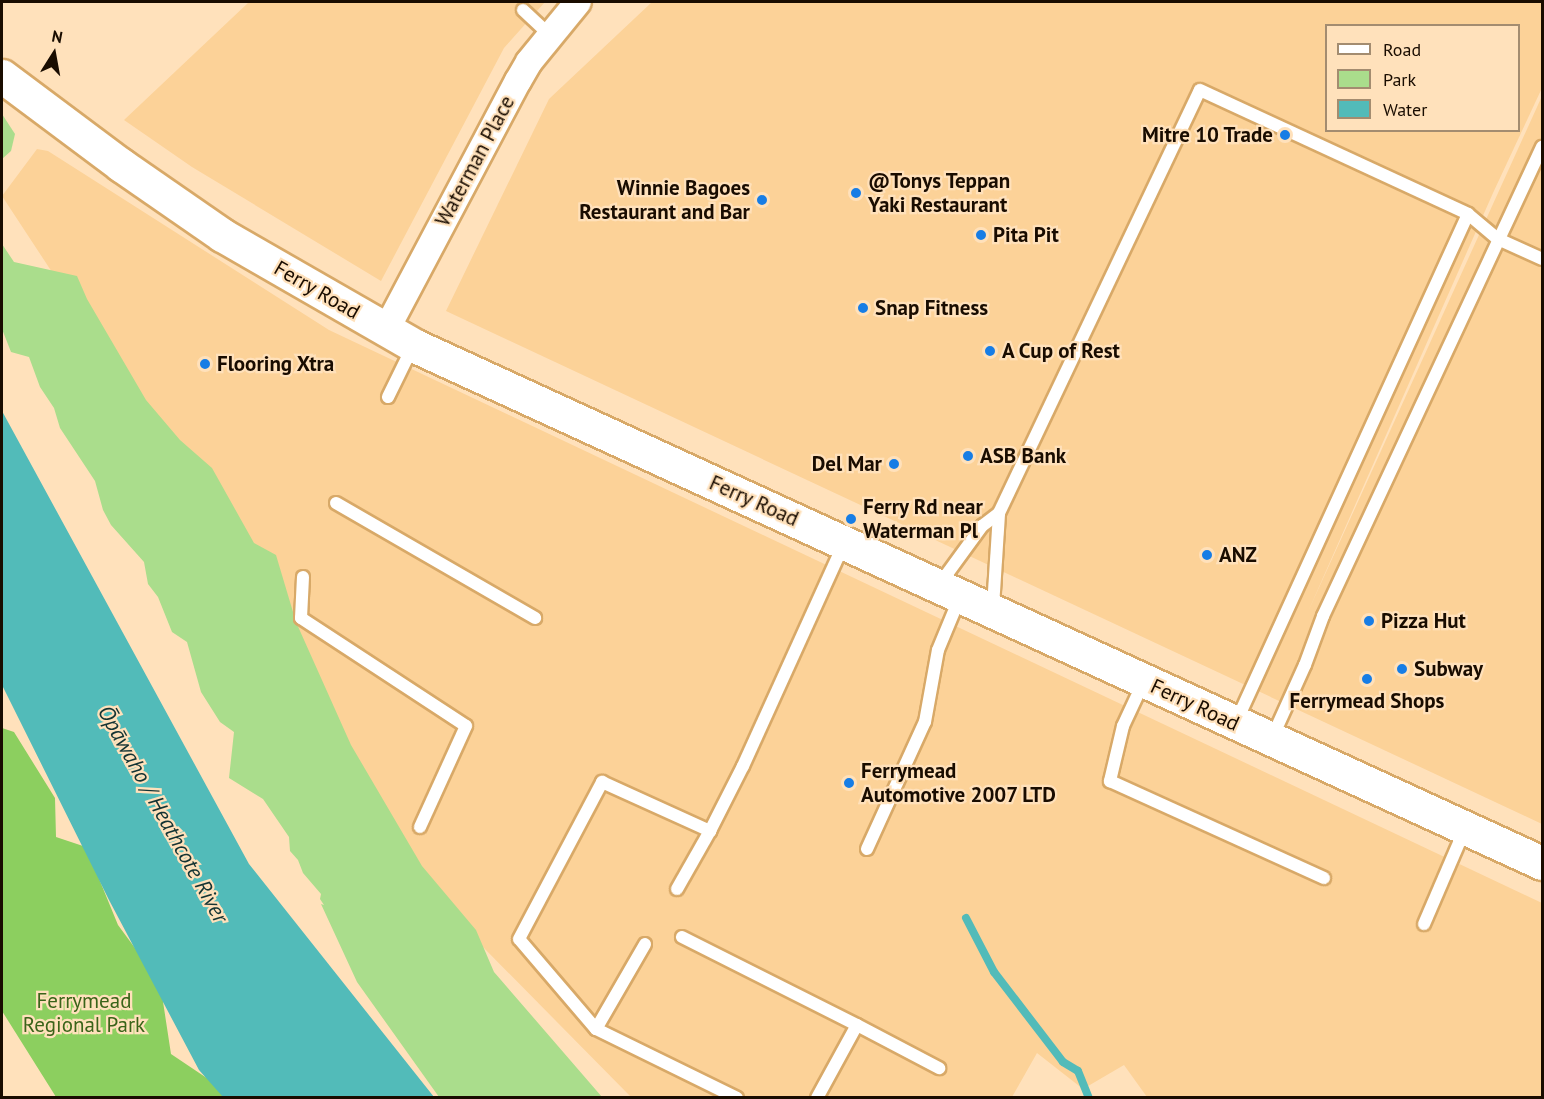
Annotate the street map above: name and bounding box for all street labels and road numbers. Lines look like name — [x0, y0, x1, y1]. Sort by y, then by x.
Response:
street label: Waterman Place — [430, 91, 520, 231]
street label: Ferry Road — [269, 255, 365, 325]
street label: Ferry Road — [705, 470, 803, 532]
street label: Ferry Road — [1146, 673, 1244, 737]

